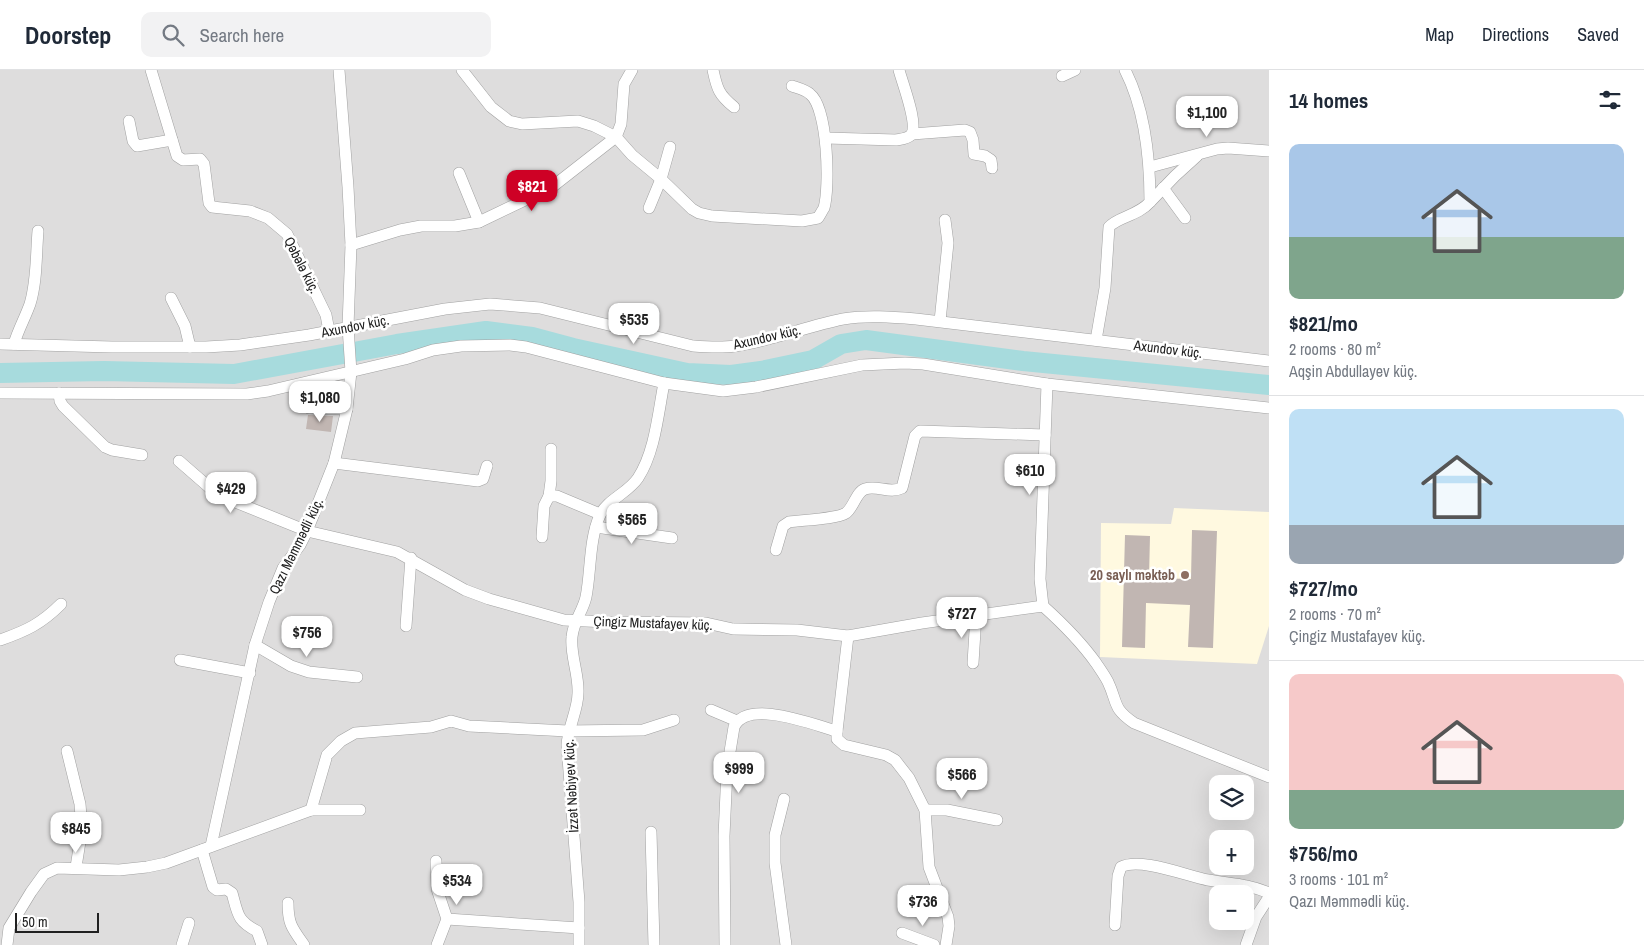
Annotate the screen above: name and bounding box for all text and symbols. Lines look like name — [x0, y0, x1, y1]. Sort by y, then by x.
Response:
search box — [141, 12, 491, 57]
text: Doorstep — [25, 19, 111, 51]
icon: search — [159, 21, 187, 49]
text: Search here — [199, 22, 284, 48]
text: Map — [1425, 22, 1454, 47]
text: Directions — [1482, 22, 1549, 47]
text: Saved — [1577, 22, 1619, 47]
text: 14 homes — [1289, 86, 1368, 115]
icon: filters — [1596, 86, 1624, 114]
pin: $1,100 — [1166, 96, 1248, 138]
text: $1,100 — [1187, 101, 1227, 123]
pin: $821 — [502, 170, 562, 212]
text: $821 — [517, 175, 547, 197]
icon: home — [1412, 176, 1502, 266]
street label: Qəbələ küç. — [280, 234, 324, 296]
pin: $535 — [604, 302, 664, 345]
text: $535 — [619, 308, 649, 330]
text: $821/mo — [1289, 309, 1358, 338]
street label: Axundov küç. — [318, 311, 391, 342]
street label: Axundov küç. — [730, 320, 803, 354]
street label: Axundov küç. — [1132, 336, 1203, 362]
text: 2 rooms · 80 m² — [1289, 338, 1381, 360]
text: Aqşin Abdullayev küç. — [1289, 360, 1417, 382]
pin: $1,080 — [279, 380, 361, 423]
text: $1,080 — [300, 386, 340, 408]
icon: home — [1412, 442, 1502, 532]
pin: $610 — [1000, 454, 1060, 496]
text: $610 — [1015, 459, 1045, 481]
pin: $429 — [201, 472, 261, 514]
text: $429 — [216, 477, 246, 499]
street label: Qazı Məmmədli küç. — [265, 495, 327, 597]
pin: $565 — [602, 502, 662, 545]
text: $565 — [617, 508, 647, 530]
place label: 20 saylı məktəb — [1090, 566, 1175, 584]
marker: 20 saylı məktəb — [1179, 569, 1191, 581]
text: $727/mo — [1289, 574, 1358, 603]
pin: $727 — [932, 596, 992, 639]
text: $727 — [947, 602, 977, 624]
text: 2 rooms · 70 m² — [1289, 603, 1381, 625]
street label: Çingiz Mustafayev küç. — [593, 612, 713, 634]
pin: $756 — [277, 616, 337, 658]
text: $756 — [292, 621, 322, 643]
text: Çingiz Mustafayev küç. — [1289, 625, 1425, 647]
icon: home — [1412, 707, 1502, 797]
street label: İzzət Nəbiyev küç. — [560, 739, 582, 833]
pin: $999 — [709, 752, 769, 794]
text: $999 — [724, 757, 754, 779]
pin: $566 — [932, 758, 992, 800]
text: $566 — [947, 763, 977, 785]
map controls — [1209, 775, 1254, 930]
button: layers — [1209, 775, 1254, 820]
pin: $845 — [46, 812, 106, 854]
text: $845 — [61, 817, 91, 839]
button: + — [1209, 830, 1254, 875]
text: $756/mo — [1289, 839, 1358, 868]
pin: $534 — [427, 864, 487, 906]
text: 3 rooms · 101 m² — [1289, 868, 1388, 890]
text: $534 — [442, 869, 472, 891]
pin: $736 — [893, 884, 953, 927]
button: − — [1209, 885, 1254, 930]
text: $736 — [908, 890, 938, 912]
text: Qazı Məmmədli küç. — [1289, 890, 1409, 912]
scale bar — [15, 910, 99, 933]
text: 50 m — [22, 913, 48, 931]

